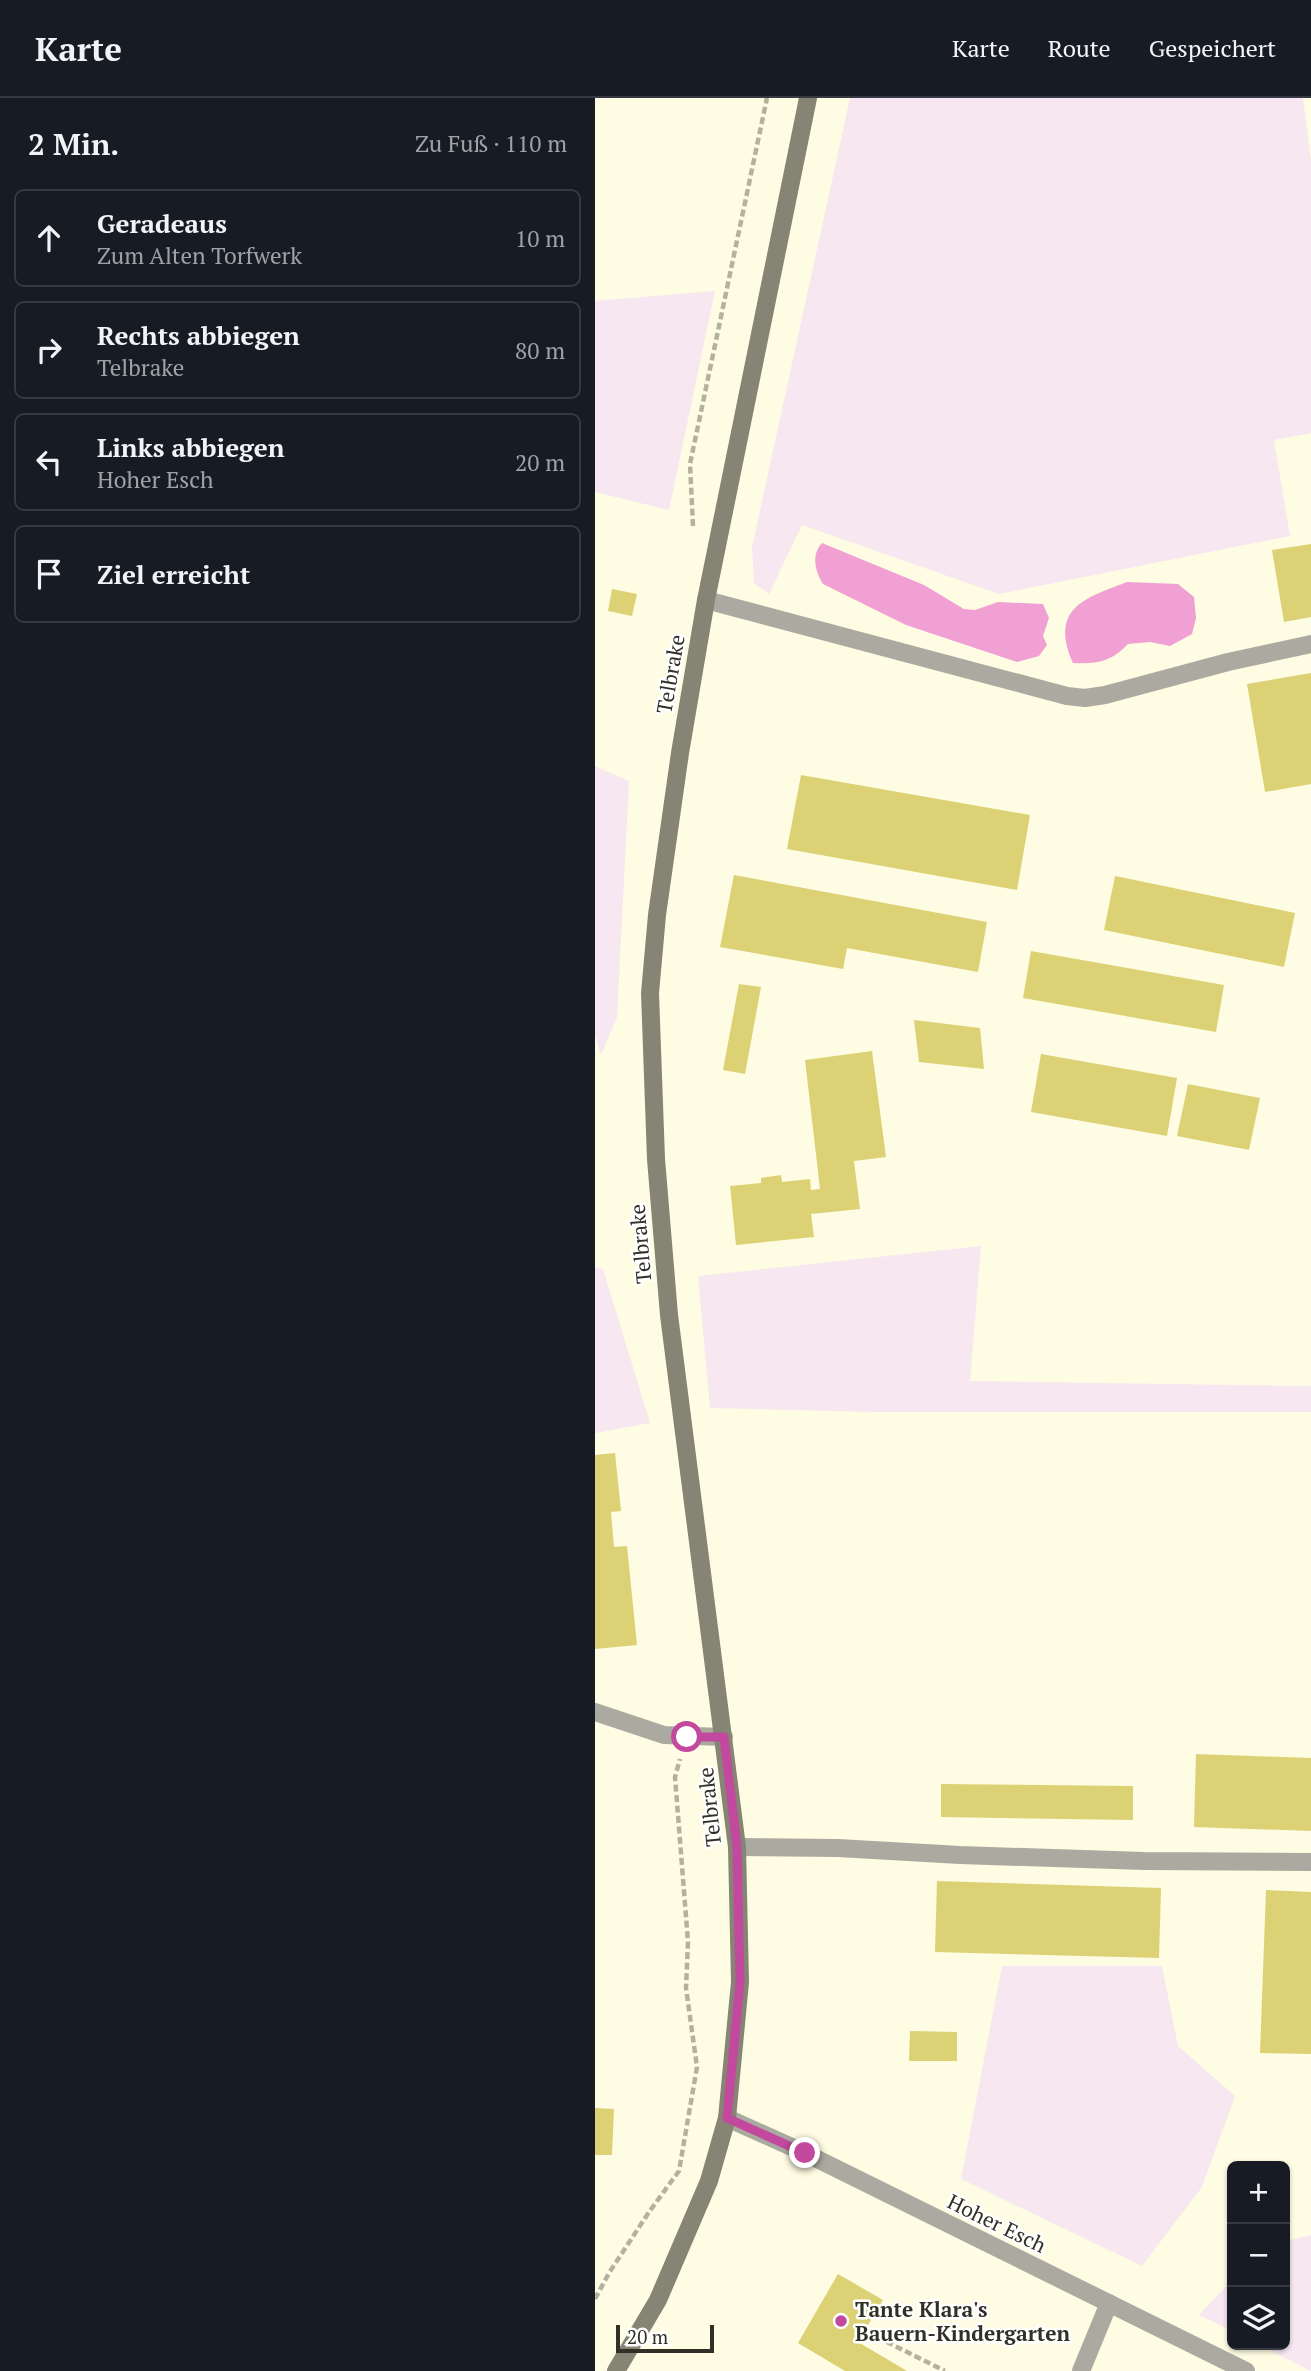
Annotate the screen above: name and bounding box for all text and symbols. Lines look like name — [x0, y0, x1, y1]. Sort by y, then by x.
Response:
text: Karte — [35, 27, 122, 70]
text: Karte — [952, 32, 1010, 64]
text: Route — [1048, 32, 1111, 64]
text: Gespeichert — [1149, 32, 1276, 64]
text: 2 Min. — [28, 124, 119, 164]
text: Zu Fuß · 110 m — [415, 128, 567, 159]
text: Geradeaus — [97, 206, 227, 240]
icon: ahead — [30, 219, 68, 257]
text: 10 m — [515, 223, 565, 254]
text: Zum Alten Torfwerk — [97, 240, 302, 271]
text: Rechts abbiegen — [97, 318, 300, 352]
icon: right — [30, 331, 68, 369]
text: 80 m — [515, 335, 565, 366]
text: Telbrake — [97, 352, 184, 383]
text: Links abbiegen — [97, 430, 285, 464]
icon: left — [30, 443, 68, 481]
text: 20 m — [515, 447, 565, 478]
text: Hoher Esch — [97, 464, 214, 495]
icon: arrive — [30, 555, 68, 593]
text: Ziel erreicht — [97, 557, 250, 591]
street label: Telbrake — [649, 632, 691, 716]
street label: Telbrake — [623, 1203, 657, 1285]
route start — [671, 1721, 702, 1752]
street label: Telbrake — [691, 1766, 727, 1848]
route end — [789, 2137, 820, 2168]
map controls — [1227, 2161, 1290, 2350]
button: + — [1227, 2161, 1290, 2224]
street label: Hoher Esch — [943, 2187, 1051, 2259]
button: − — [1227, 2224, 1290, 2287]
button: layers — [1227, 2287, 1290, 2350]
place label: Tante Klara's Bauern-Kindergarten — [855, 2295, 1070, 2347]
marker: Tante Klara's Bauern-Kindergarten — [833, 2313, 849, 2329]
scale bar — [616, 2322, 714, 2354]
text: 20 m — [627, 2324, 668, 2349]

